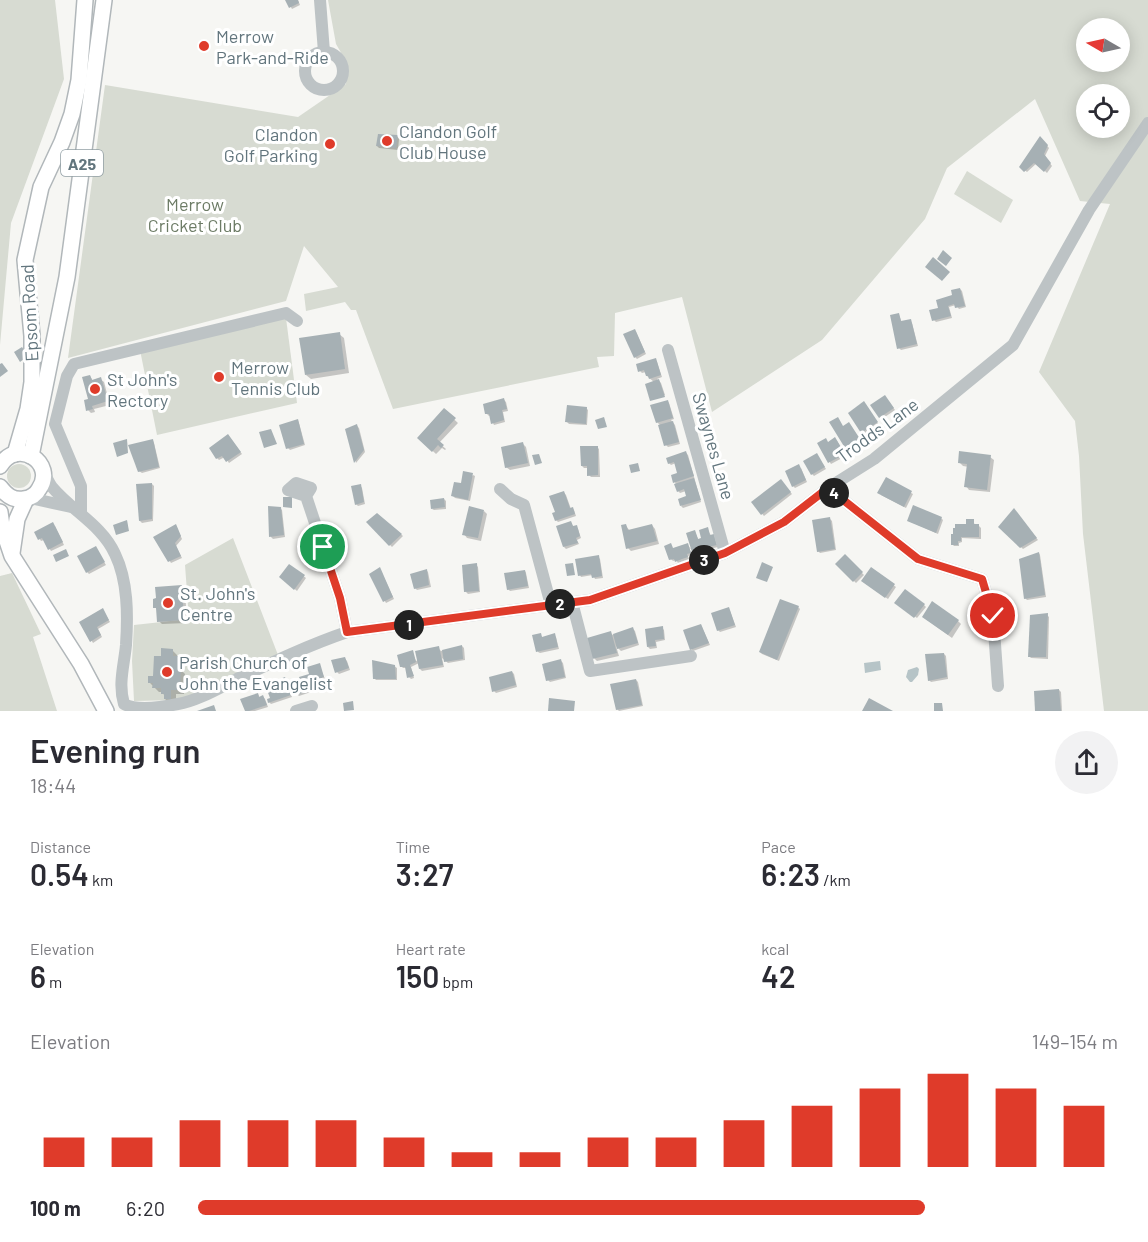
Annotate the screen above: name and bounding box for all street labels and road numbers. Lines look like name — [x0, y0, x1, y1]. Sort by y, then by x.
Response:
road number: A25 — [61, 150, 103, 176]
street label: Epsom Road — [15, 264, 43, 362]
street label: Swaynes Lane — [688, 390, 740, 502]
street label: Trodds Lane — [832, 393, 922, 467]

